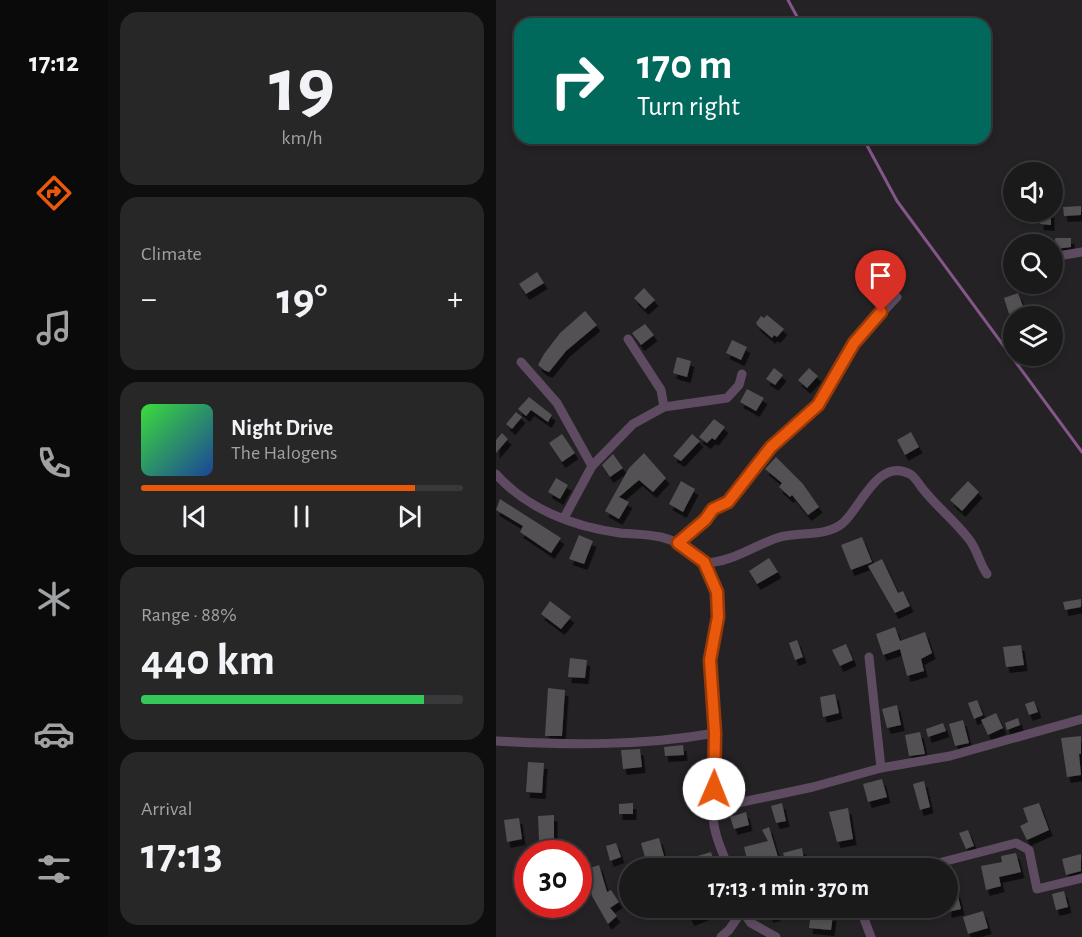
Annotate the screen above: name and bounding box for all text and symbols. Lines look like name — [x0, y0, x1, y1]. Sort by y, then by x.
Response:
icon: right — [538, 42, 616, 120]
text: 170 m — [637, 44, 732, 86]
text: 19 — [269, 48, 335, 126]
text: 17:12 — [29, 49, 79, 76]
text: Turn right — [637, 93, 740, 120]
text: km/h — [281, 128, 323, 148]
map controls — [1003, 162, 1063, 366]
button: sound — [1003, 162, 1063, 222]
icon: directions — [33, 172, 75, 214]
button: search — [1003, 234, 1063, 294]
text: Climate — [141, 244, 202, 264]
pin — [855, 250, 906, 312]
icon: arrive — [864, 259, 897, 292]
text: 19° — [276, 277, 328, 322]
text: − — [141, 283, 157, 316]
text: + — [447, 283, 463, 316]
button: layers — [1003, 306, 1063, 366]
icon: music — [33, 307, 75, 349]
text: Night Drive — [231, 417, 333, 439]
icon: phone — [33, 442, 75, 484]
text: The Halogens — [231, 443, 337, 463]
icon: previous — [178, 500, 211, 533]
icon: pause — [285, 500, 318, 533]
icon: next — [393, 500, 426, 533]
icon: climate — [33, 578, 75, 620]
text: Range · 88% — [141, 605, 237, 625]
text: 440 km — [141, 638, 275, 683]
icon: car — [33, 713, 75, 755]
position arrow — [682, 757, 746, 821]
text: Arrival — [141, 799, 192, 819]
text: 17:13 — [141, 832, 223, 877]
speed limit sign: 30 — [514, 840, 592, 918]
icon: filters — [33, 848, 75, 890]
text: 17:13 · 1 min · 370 m — [708, 877, 869, 899]

